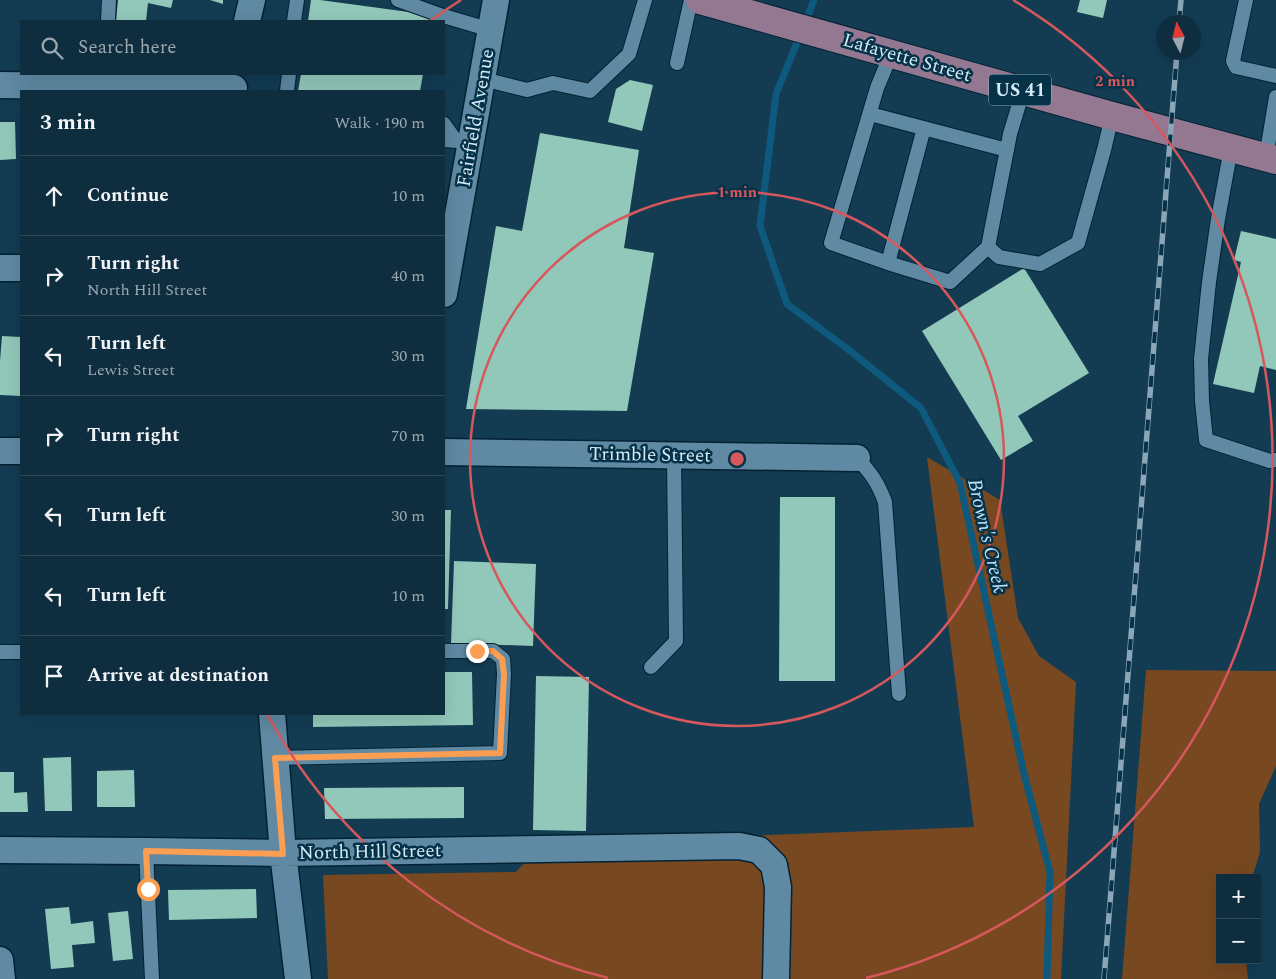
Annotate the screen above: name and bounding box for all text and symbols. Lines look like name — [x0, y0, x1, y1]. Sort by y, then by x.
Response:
north arrow — [1156, 15, 1201, 60]
search box — [20, 20, 445, 75]
street label: Lafayette Street — [839, 26, 975, 90]
text: Search here — [78, 33, 177, 62]
icon: search — [38, 34, 66, 62]
street label: Fairfield Avenue — [450, 47, 502, 189]
text: 2 min — [1095, 70, 1135, 93]
road number: US 41 — [989, 74, 1051, 106]
text: 3 min — [40, 107, 96, 139]
text: Walk · 190 m — [334, 111, 425, 135]
text: Continue — [87, 181, 169, 210]
text: 1 min — [717, 181, 757, 204]
icon: ahead — [40, 182, 68, 210]
text: 10 m — [391, 184, 425, 208]
text: Turn right — [87, 249, 180, 278]
icon: right — [40, 262, 68, 290]
text: 40 m — [391, 264, 425, 288]
text: North Hill Street — [87, 278, 207, 302]
text: Turn left — [87, 329, 166, 358]
icon: left — [40, 342, 68, 370]
text: 30 m — [391, 344, 425, 368]
text: Lewis Street — [87, 358, 175, 382]
text: Turn right — [87, 421, 180, 450]
icon: right — [40, 422, 68, 450]
text: 70 m — [391, 424, 425, 448]
street label: Trimble Street — [589, 439, 711, 471]
centre of rings — [728, 450, 746, 468]
water label: Brown's Creek — [959, 476, 1015, 597]
text: Turn left — [87, 501, 166, 530]
icon: left — [40, 502, 68, 530]
text: 30 m — [391, 504, 425, 528]
text: Turn left — [87, 581, 166, 610]
icon: left — [40, 582, 68, 610]
text: 10 m — [391, 584, 425, 608]
route end — [466, 640, 489, 663]
text: Arrive at destination — [87, 661, 269, 690]
icon: arrive — [40, 662, 68, 690]
street label: North Hill Street — [298, 836, 442, 868]
map controls — [1216, 874, 1261, 964]
button: + — [1216, 874, 1261, 919]
route start — [137, 878, 160, 901]
button: − — [1216, 919, 1261, 964]

